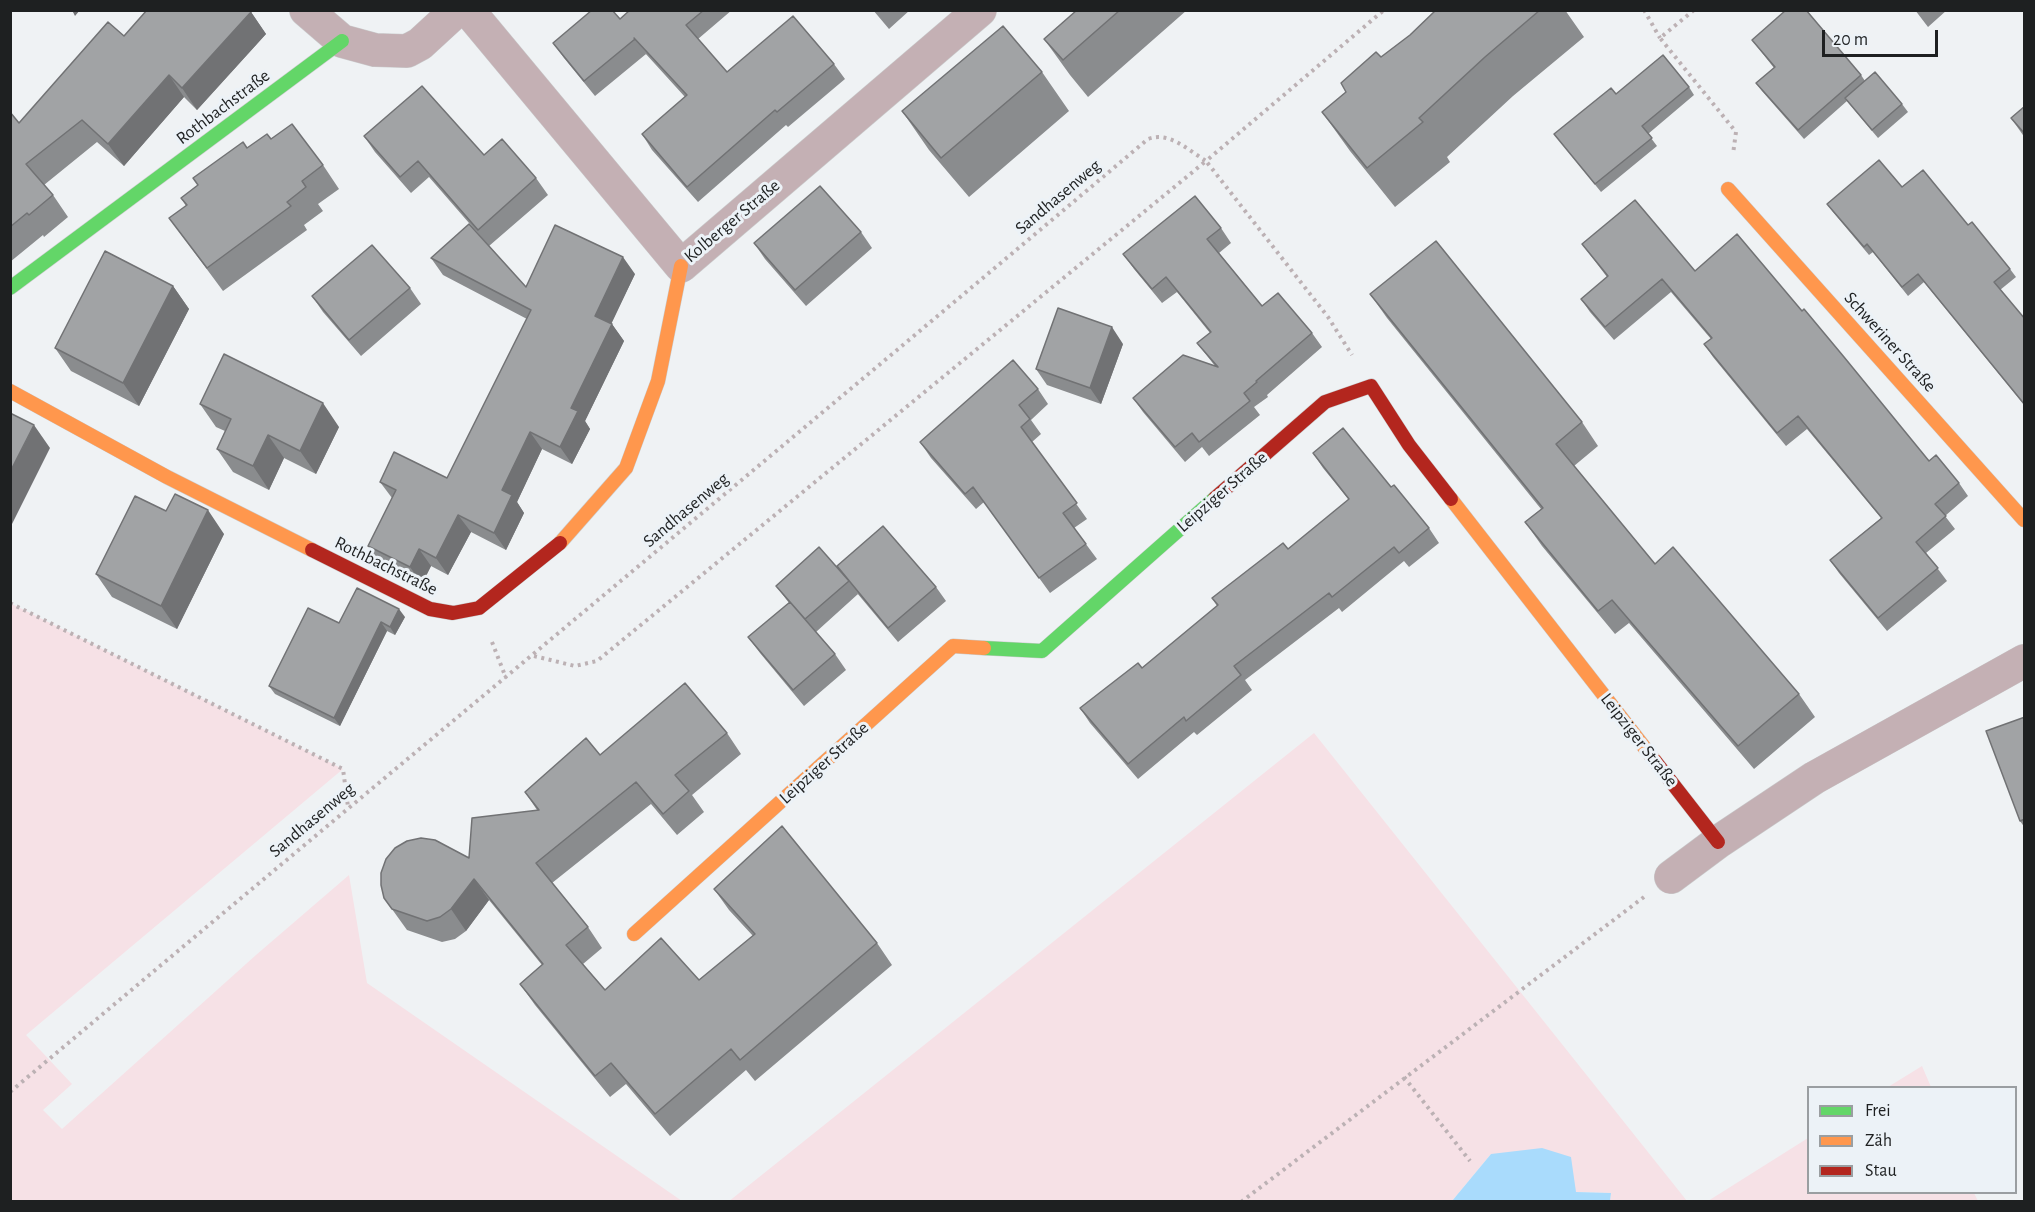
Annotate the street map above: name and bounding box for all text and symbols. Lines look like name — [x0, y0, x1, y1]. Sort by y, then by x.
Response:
scale bar — [1825, 18, 1940, 56]
text: 20 m — [1833, 31, 1868, 49]
street label: Rothbachstraße — [172, 65, 274, 149]
street label: Sandhasenweg — [1011, 155, 1105, 239]
street label: Kolberger Straße — [680, 175, 784, 267]
street label: Schweriner Straße — [1839, 287, 1941, 397]
street label: Leipziger Straße — [1172, 447, 1272, 537]
street label: Sandhasenweg — [639, 468, 733, 552]
street label: Rothbachstraße — [331, 532, 441, 600]
street label: Leipziger Straße — [1596, 689, 1682, 791]
street label: Leipziger Straße — [775, 717, 873, 809]
street label: Sandhasenweg — [265, 778, 359, 862]
legend — [1807, 1086, 2017, 1194]
text: Frei — [1865, 1102, 1891, 1120]
text: Zäh — [1865, 1132, 1892, 1150]
text: Stau — [1865, 1162, 1897, 1180]

